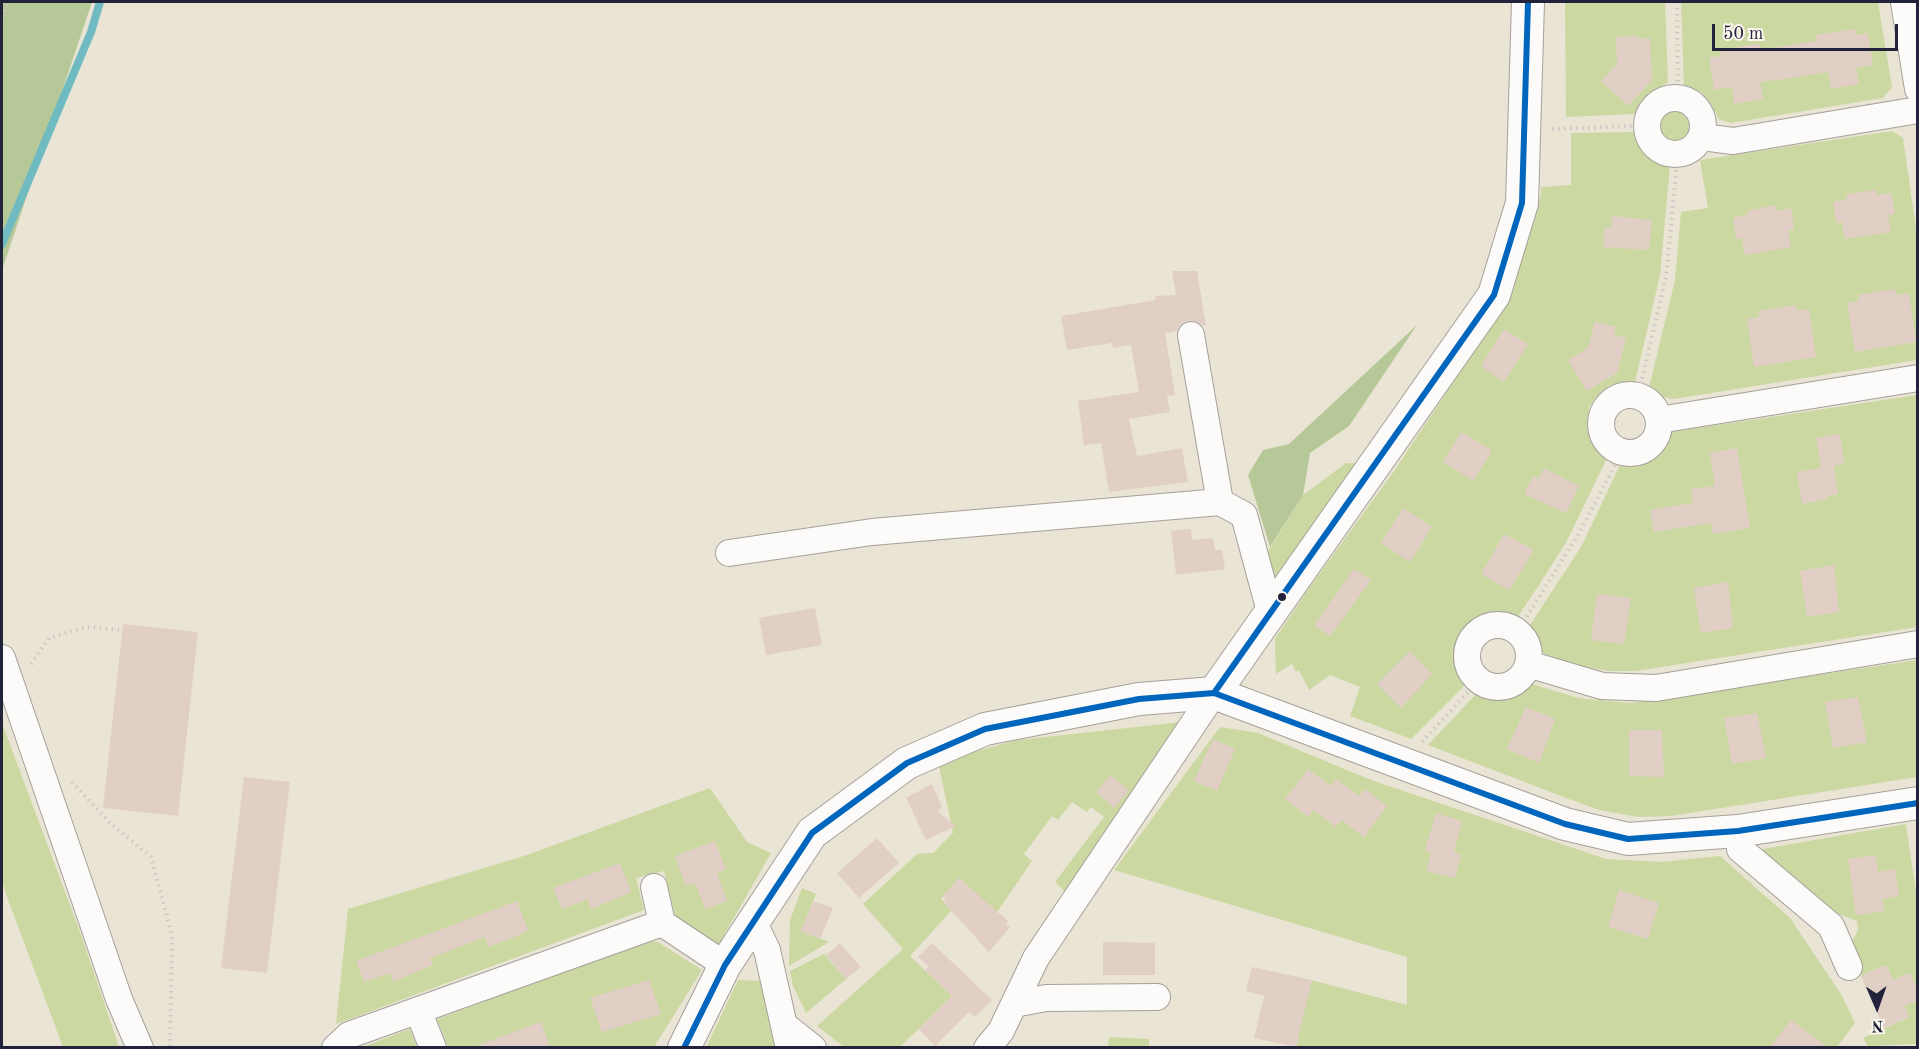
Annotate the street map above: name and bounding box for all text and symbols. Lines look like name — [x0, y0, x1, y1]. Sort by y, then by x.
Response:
scale bar — [1715, 12, 1901, 50]
text: 50 m — [1723, 25, 1763, 43]
unlabelled marker — [1276, 591, 1288, 603]
north arrow — [1847, 977, 1907, 1037]
text: N — [1871, 1017, 1884, 1033]

